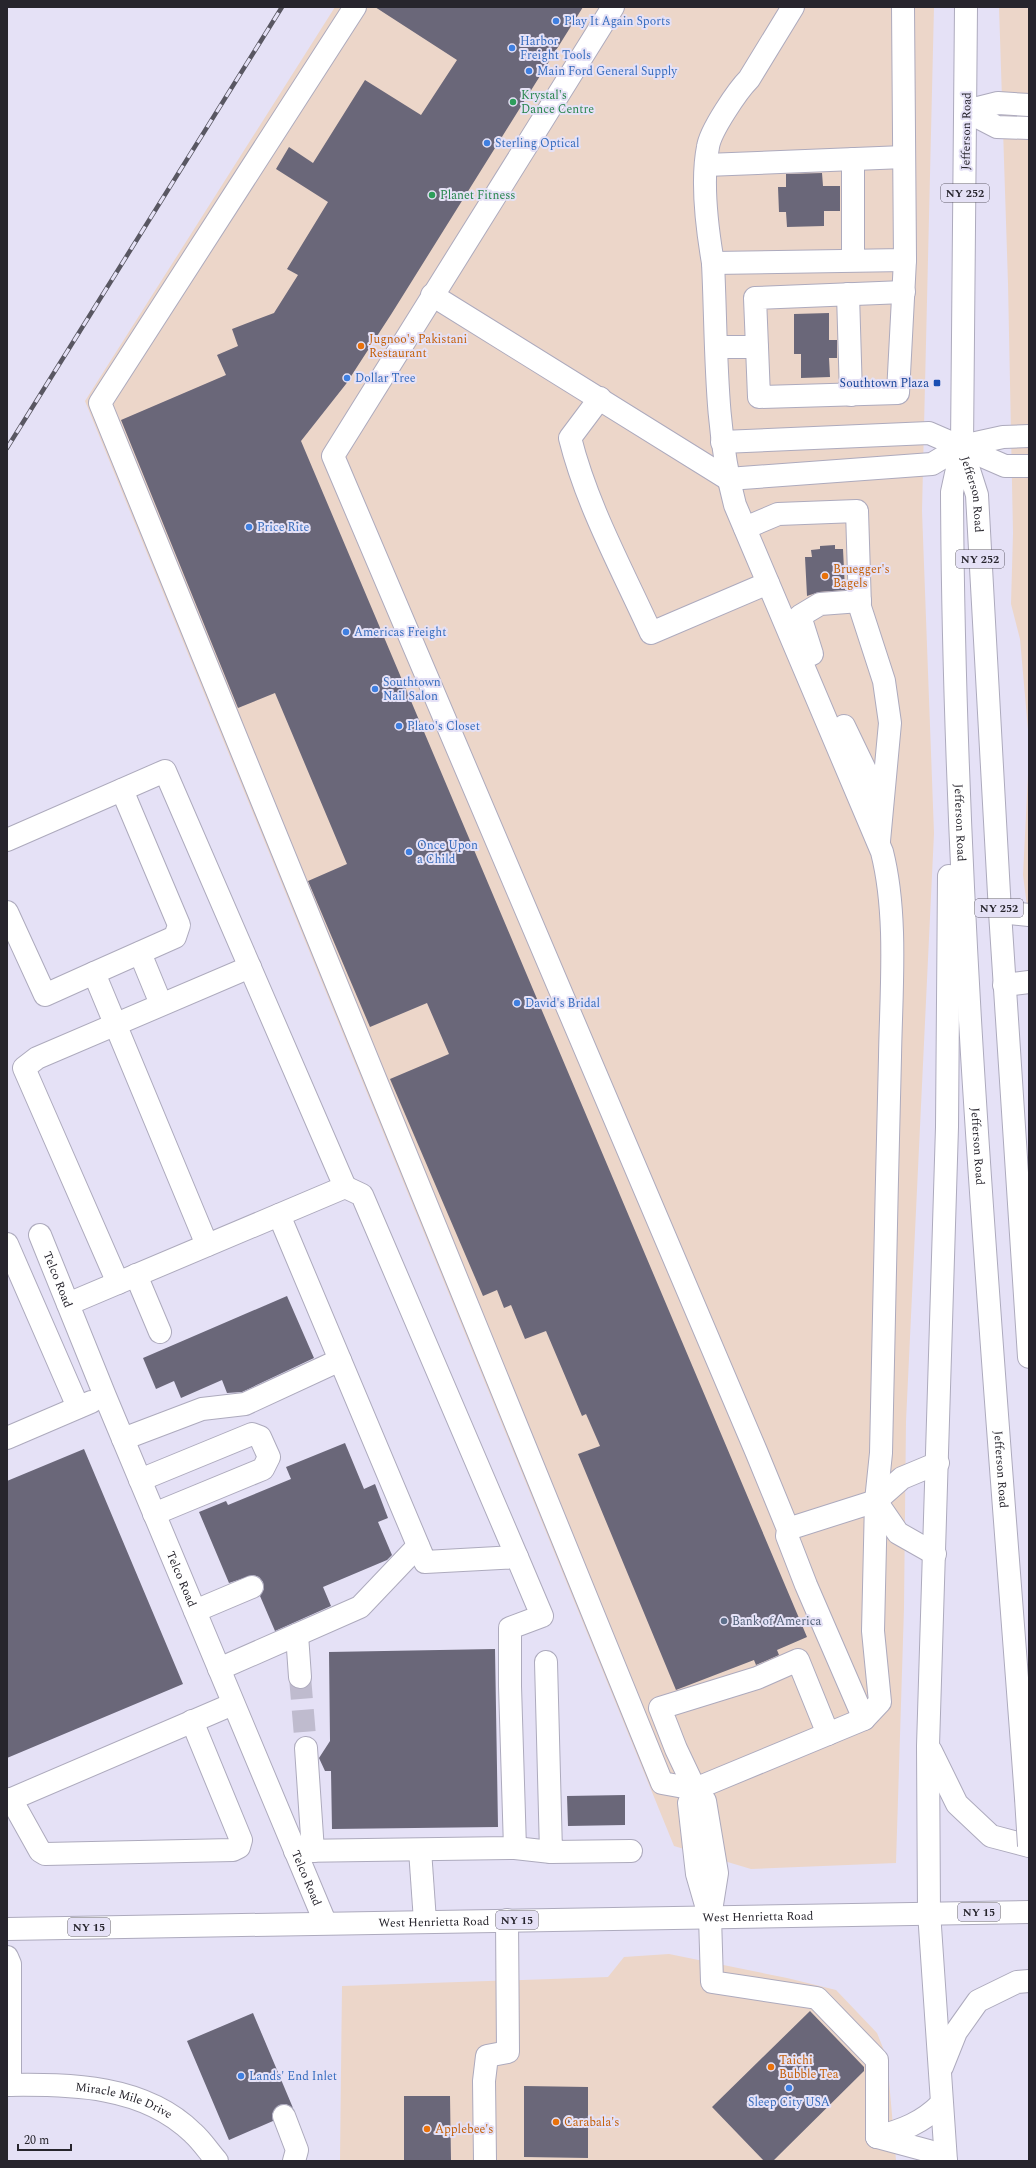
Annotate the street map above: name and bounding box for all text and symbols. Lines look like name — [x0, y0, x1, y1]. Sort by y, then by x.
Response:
place label: Play It Again Sports — [564, 12, 670, 31]
marker: Play It Again Sports — [551, 16, 561, 26]
place label: Harbor Freight Tools — [520, 32, 591, 65]
marker: Harbor Freight Tools — [507, 43, 517, 53]
place label: Main Ford General Supply — [537, 62, 678, 81]
marker: Main Ford General Supply — [524, 66, 534, 76]
place label: Krystal's Dance Centre — [521, 86, 594, 119]
street label: Jefferson Road — [956, 92, 977, 170]
marker: Krystal's Dance Centre — [508, 97, 518, 107]
place label: Sterling Optical — [495, 134, 580, 153]
marker: Sterling Optical — [482, 138, 492, 148]
road number: NY 252 — [941, 184, 989, 202]
place label: Planet Fitness — [440, 186, 516, 205]
marker: Planet Fitness — [427, 190, 437, 200]
place label: Jugnoo's Pakistani Restaurant — [369, 330, 467, 363]
marker: Jugnoo's Pakistani Restaurant — [356, 341, 366, 351]
place label: Dollar Tree — [355, 369, 416, 388]
marker: Dollar Tree — [342, 373, 352, 383]
place label: Southtown Plaza — [840, 374, 929, 393]
marker: Southtown Plaza — [932, 378, 942, 388]
street label: Jefferson Road — [955, 454, 988, 533]
place label: Price Rite — [257, 518, 310, 537]
marker: Price Rite — [244, 522, 254, 532]
road number: NY 252 — [956, 550, 1004, 568]
place label: Bruegger's Bagels — [833, 560, 890, 593]
marker: Bruegger's Bagels — [820, 571, 830, 581]
place label: Americas Freight — [354, 623, 446, 642]
marker: Americas Freight — [341, 627, 351, 637]
place label: Southtown Nail Salon — [383, 673, 441, 706]
marker: Southtown Nail Salon — [370, 684, 380, 694]
place label: Plato's Closet — [407, 717, 480, 736]
marker: Plato's Closet — [394, 721, 404, 731]
street label: Jefferson Road — [949, 784, 971, 862]
place label: Once Upon a Child — [417, 836, 478, 869]
marker: Once Upon a Child — [404, 847, 414, 857]
road number: NY 252 — [975, 899, 1023, 917]
place label: David's Bridal — [525, 994, 600, 1013]
marker: David's Bridal — [512, 998, 522, 1008]
street label: Jefferson Road — [965, 1107, 989, 1186]
street label: Telco Road — [38, 1249, 77, 1311]
street label: Jefferson Road — [988, 1430, 1013, 1509]
street label: Telco Road — [161, 1548, 201, 1610]
place label: Bank of America — [732, 1612, 821, 1631]
marker: Bank of America — [719, 1616, 729, 1626]
street label: Telco Road — [286, 1847, 326, 1909]
road number: NY 15 — [958, 1903, 1000, 1921]
street label: West Henrietta Road — [702, 1907, 814, 1927]
road number: NY 15 — [496, 1911, 538, 1929]
street label: West Henrietta Road — [378, 1912, 490, 1933]
road number: NY 15 — [68, 1918, 110, 1936]
place label: Taichi Bubble Tea — [779, 2051, 839, 2084]
marker: Taichi Bubble Tea — [766, 2062, 776, 2072]
place label: Lands' End Inlet — [249, 2067, 337, 2086]
marker: Lands' End Inlet — [236, 2071, 246, 2081]
street label: Miracle Mile Drive — [74, 2078, 176, 2124]
marker: Sleep City USA — [784, 2083, 794, 2093]
place label: Sleep City USA — [748, 2093, 830, 2112]
place label: Carabala's — [564, 2113, 619, 2132]
marker: Carabala's — [551, 2117, 561, 2127]
place label: Applebee's — [435, 2120, 494, 2139]
marker: Applebee's — [422, 2124, 432, 2134]
scale bar — [18, 2126, 71, 2152]
text: 20 m — [24, 2131, 49, 2150]

